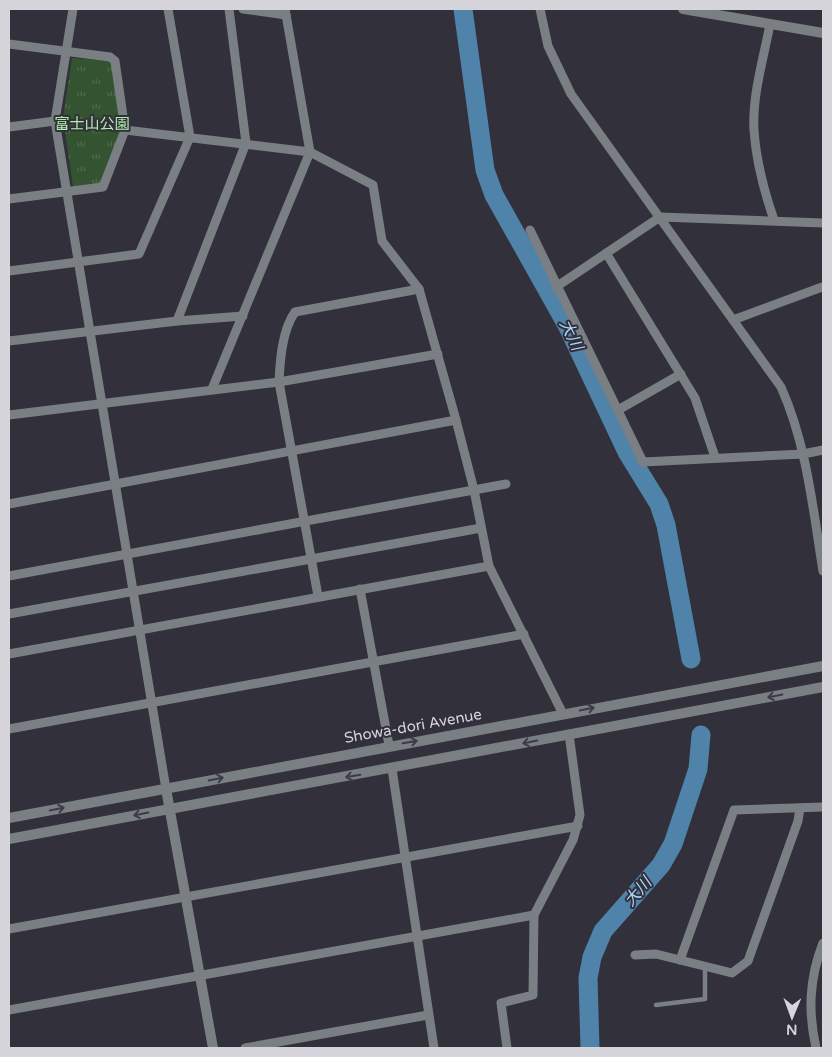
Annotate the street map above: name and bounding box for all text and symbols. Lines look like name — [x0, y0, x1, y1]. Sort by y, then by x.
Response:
park label: 富士山公園 — [54, 115, 130, 133]
water label: 大川 — [555, 316, 588, 356]
one-way arrow — [768, 692, 784, 701]
one-way arrow — [579, 704, 595, 714]
street label: Showa-dori Avenue — [343, 705, 483, 747]
one-way arrow — [402, 736, 418, 746]
one-way arrow — [522, 738, 538, 747]
one-way arrow — [345, 771, 361, 781]
one-way arrow — [208, 774, 224, 783]
one-way arrow — [48, 804, 64, 814]
one-way arrow — [134, 809, 150, 819]
water label: 大川 — [620, 872, 657, 911]
north arrow — [767, 992, 817, 1042]
text: N — [786, 1021, 798, 1038]

